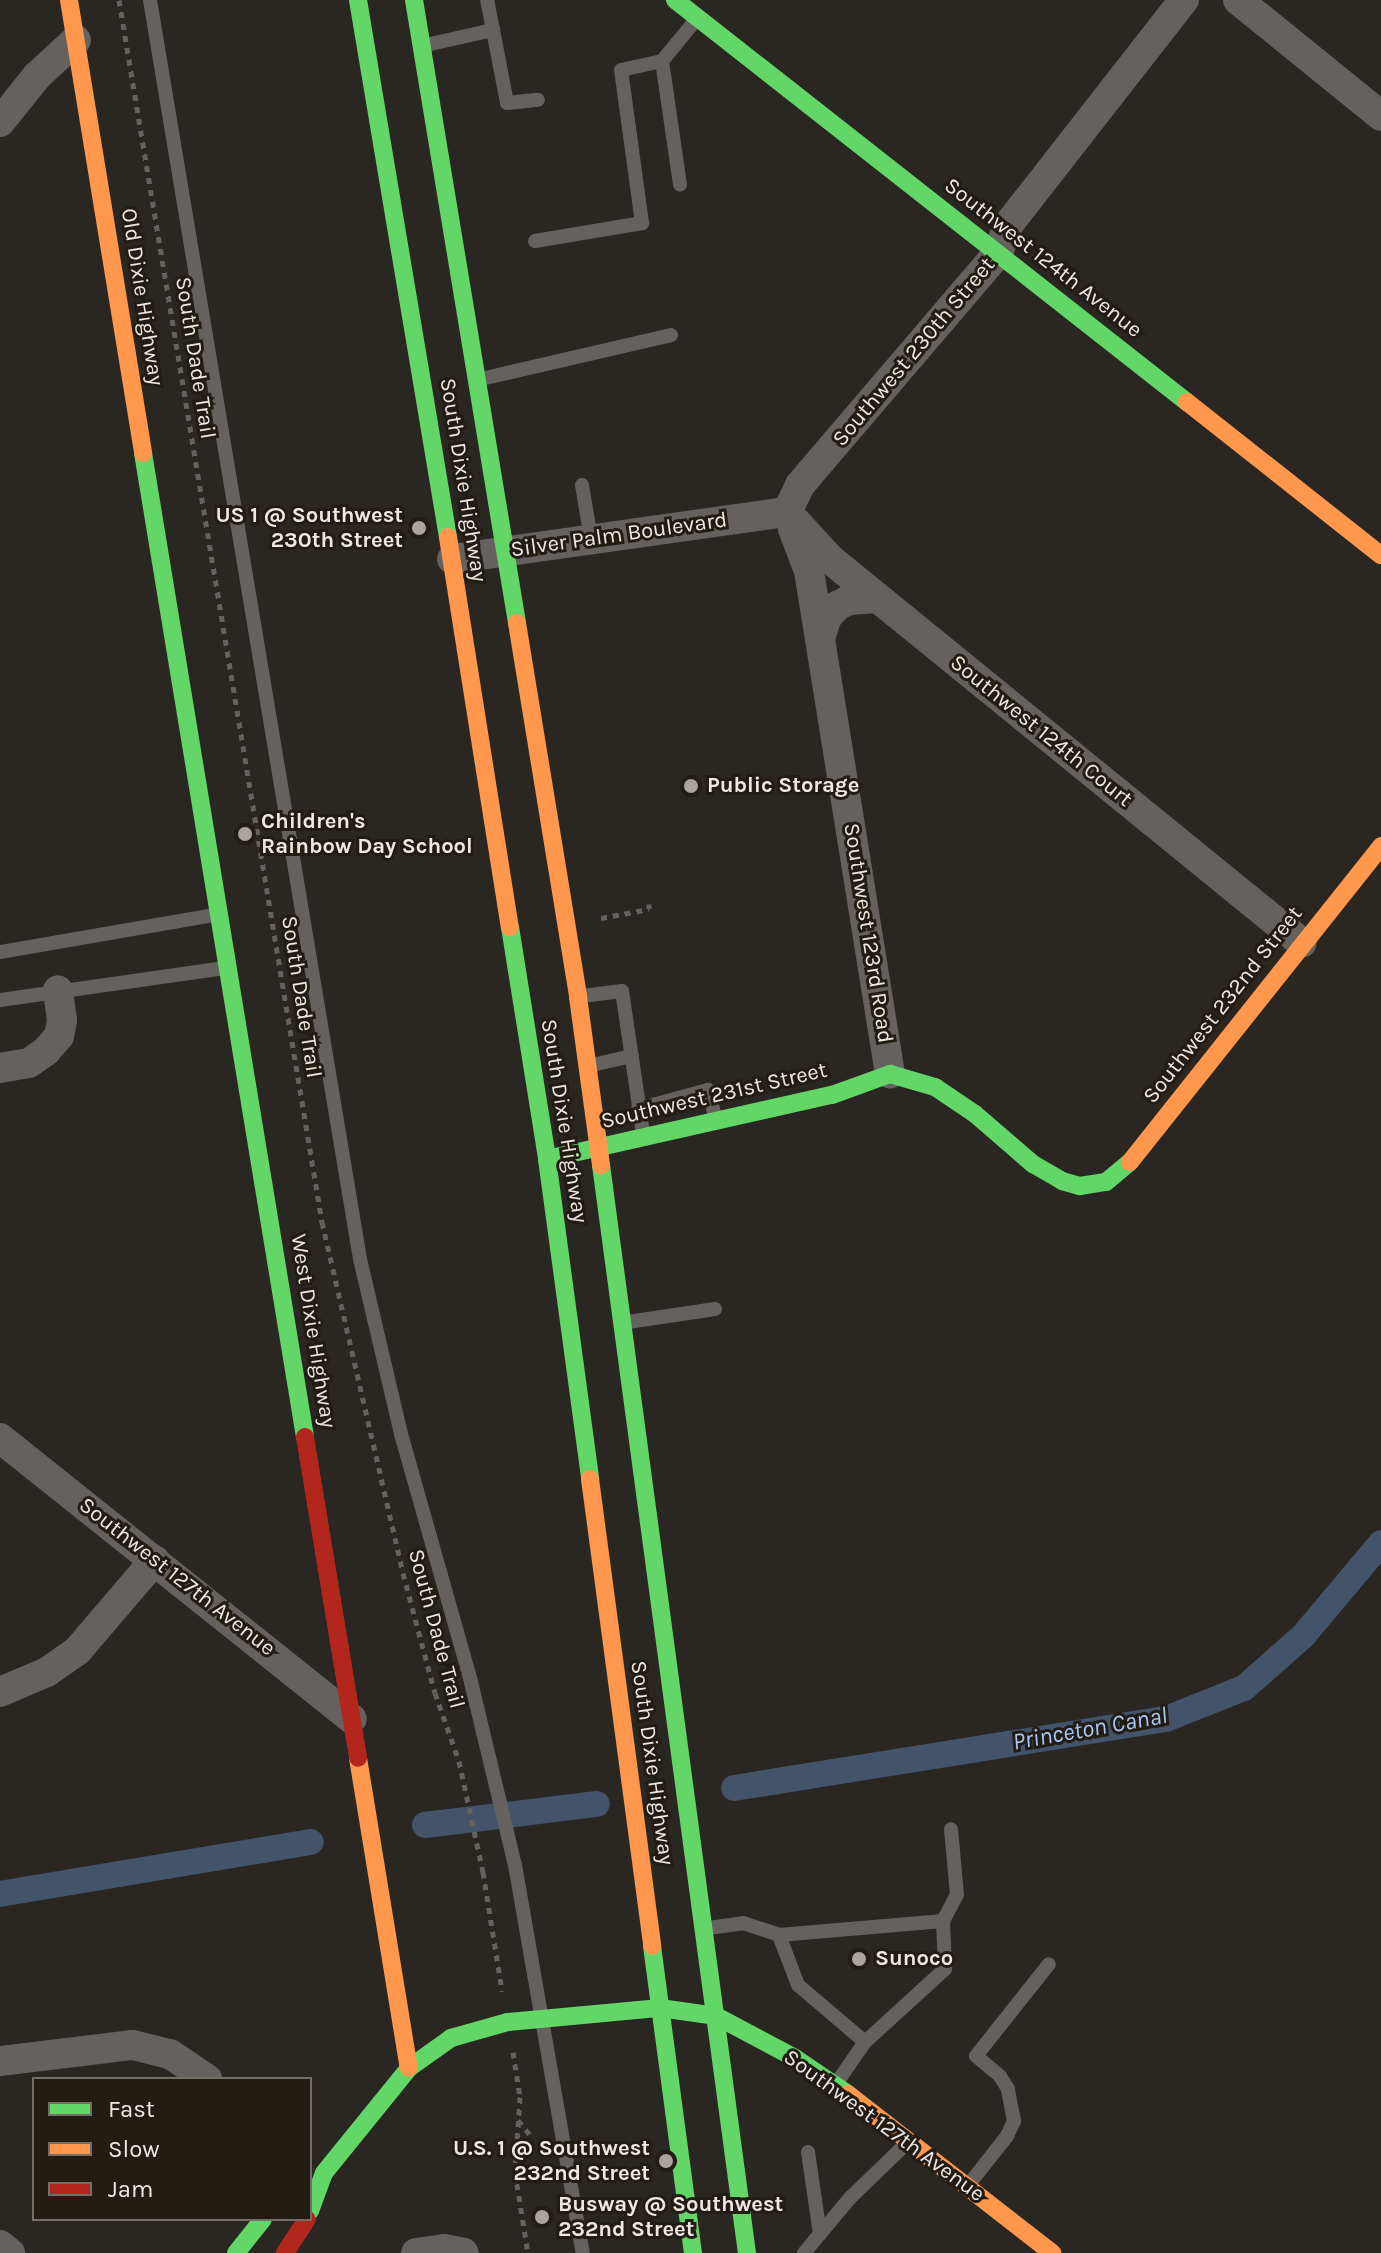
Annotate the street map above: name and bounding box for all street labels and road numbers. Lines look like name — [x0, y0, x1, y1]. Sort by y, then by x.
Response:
street label: Southwest 124th Avenue — [939, 172, 1147, 344]
street label: Old Dixie Highway — [115, 206, 169, 388]
street label: Southwest 230th Street — [827, 252, 1001, 452]
street label: South Dade Trail — [169, 275, 221, 441]
street label: South Dixie Highway — [434, 376, 492, 584]
street label: Silver Palm Boulevard — [509, 507, 729, 563]
street label: Southwest 124th Court — [945, 649, 1137, 813]
street label: Southwest 123rd Road — [838, 821, 898, 1045]
street label: Southwest 232nd Street — [1138, 901, 1308, 1109]
street label: South Dade Trail — [275, 914, 327, 1080]
street label: South Dixie Highway — [535, 1017, 593, 1225]
street label: Southwest 231st Street — [599, 1057, 829, 1135]
street label: West Dixie Highway — [285, 1232, 341, 1430]
street label: Southwest 127th Avenue — [74, 1492, 280, 1662]
street label: South Dade Trail — [402, 1546, 470, 1712]
street label: South Dixie Highway — [625, 1659, 679, 1867]
street label: Southwest 127th Avenue — [778, 2044, 990, 2208]

